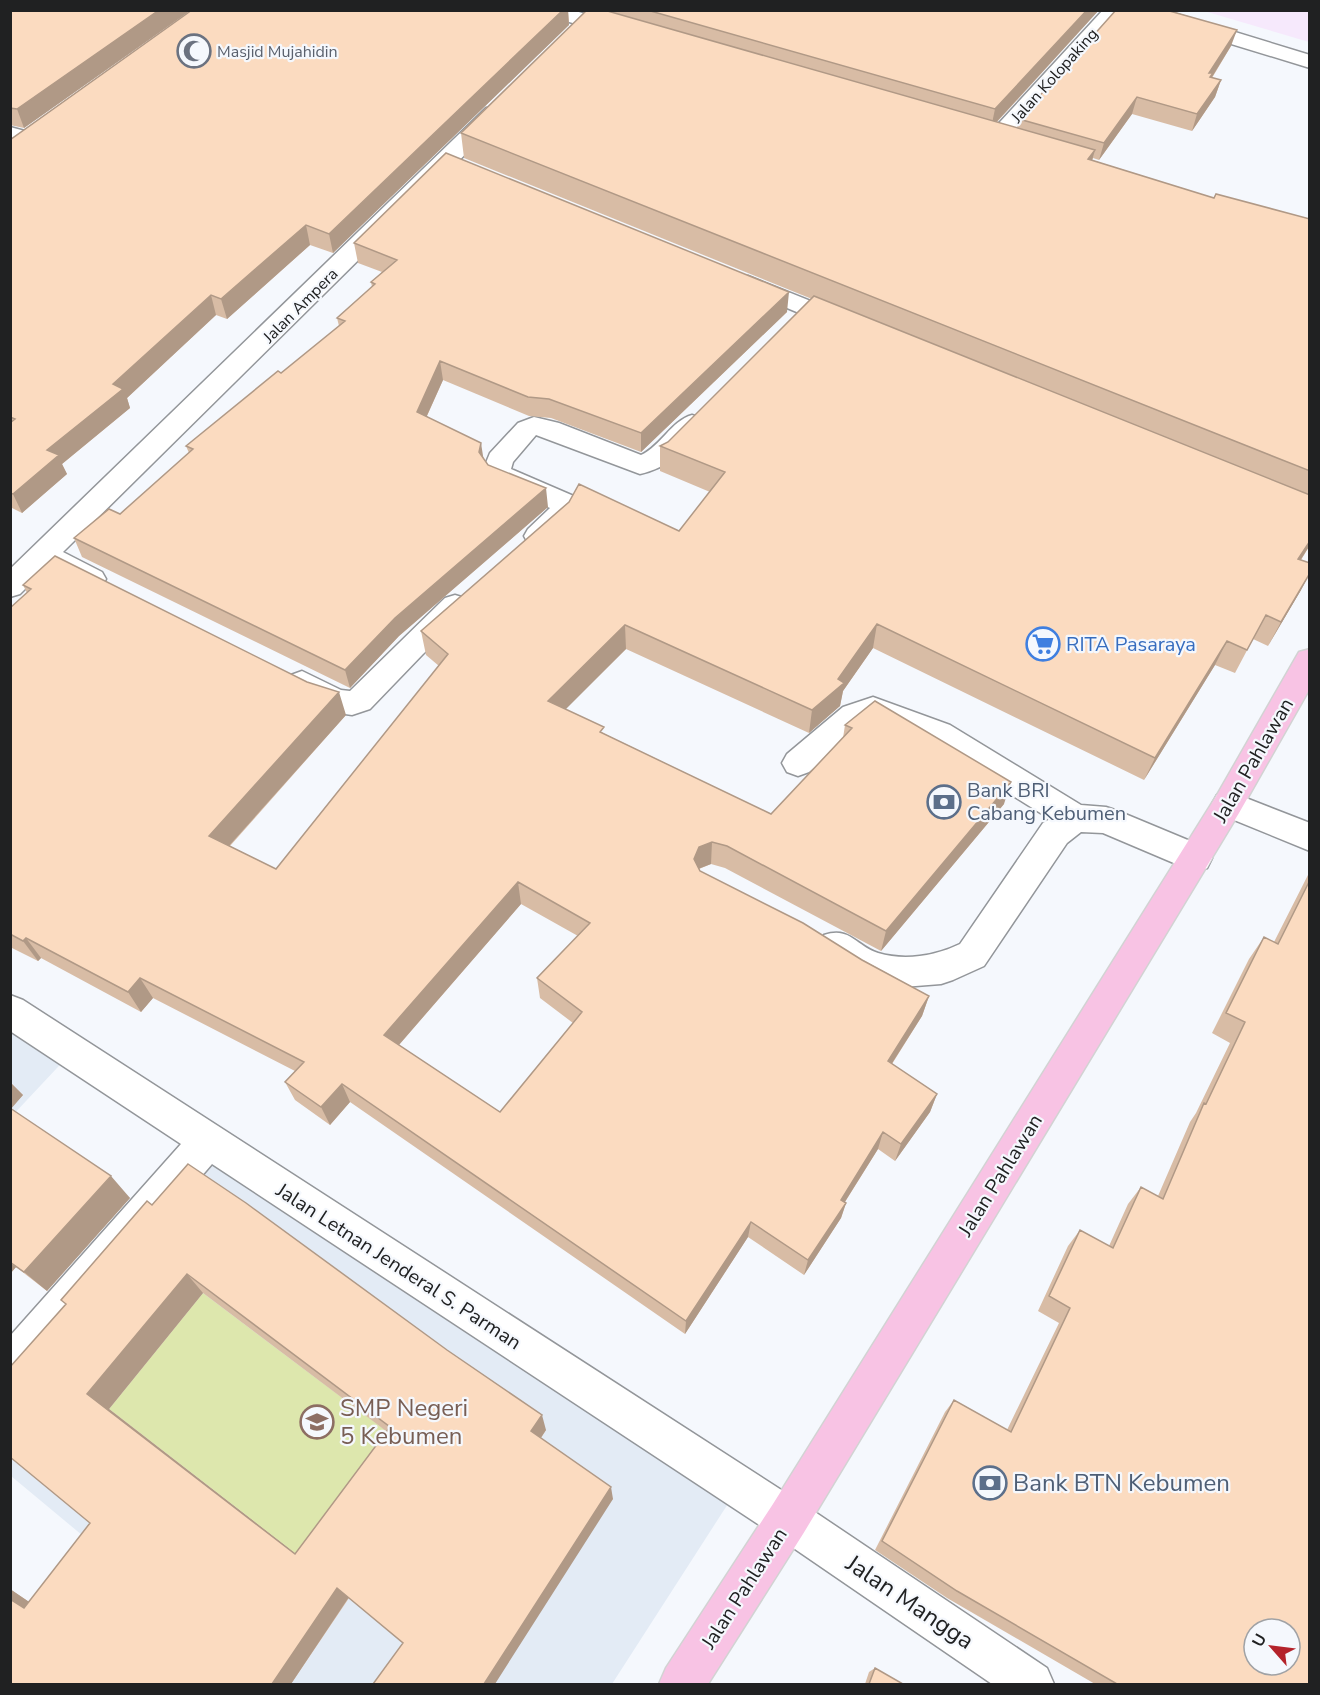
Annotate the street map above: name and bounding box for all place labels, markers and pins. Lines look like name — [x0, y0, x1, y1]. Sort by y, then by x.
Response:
mosque icon: Masjid Mujahidin — [176, 33, 212, 69]
place label: Masjid Mujahidin — [217, 41, 338, 63]
supermarket icon: RITA Pasaraya — [1025, 626, 1061, 662]
place label: RITA Pasaraya — [1066, 631, 1196, 658]
place label: Bank BRI Cabang Kebumen — [967, 777, 1126, 827]
bank icon: Bank BRI Cabang Kebumen — [926, 784, 962, 820]
place label: SMP Negeri 5 Kebumen — [340, 1392, 468, 1452]
school or university icon: SMP Negeri 5 Kebumen — [299, 1404, 335, 1440]
bank icon: Bank BTN Kebumen — [972, 1465, 1008, 1501]
place label: Bank BTN Kebumen — [1013, 1467, 1230, 1499]

